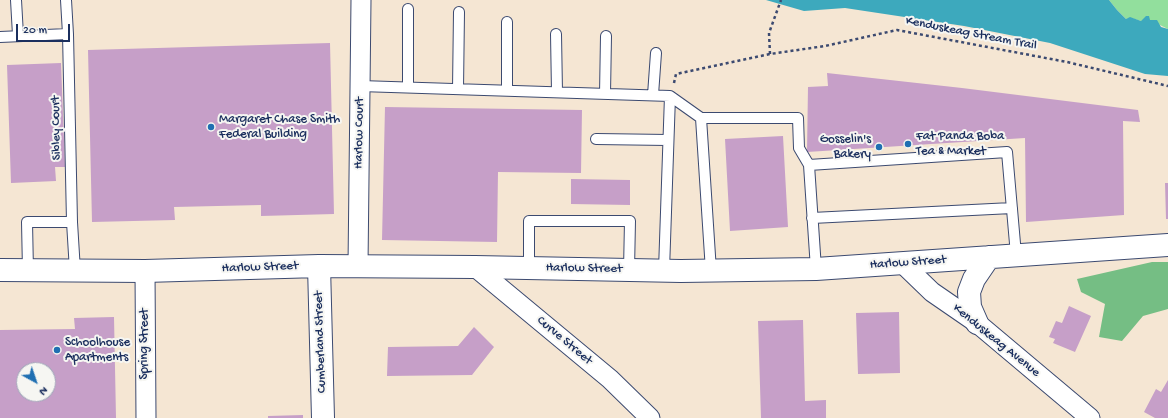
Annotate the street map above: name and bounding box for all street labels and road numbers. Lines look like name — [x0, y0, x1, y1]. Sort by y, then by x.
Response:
street label: Kenduskeag Stream Trail — [904, 14, 1038, 54]
street label: Sibley Court — [49, 96, 65, 160]
street label: Harlow Court — [352, 97, 368, 169]
street label: Harlow Street — [869, 253, 947, 273]
street label: Harlow Street — [221, 259, 299, 277]
street label: Harlow Street — [546, 261, 622, 277]
street label: Cumberland Street — [311, 291, 331, 393]
street label: Kenduskeag Avenue — [949, 301, 1043, 381]
street label: Spring Street — [137, 308, 153, 380]
street label: Curve Street — [533, 313, 595, 369]

